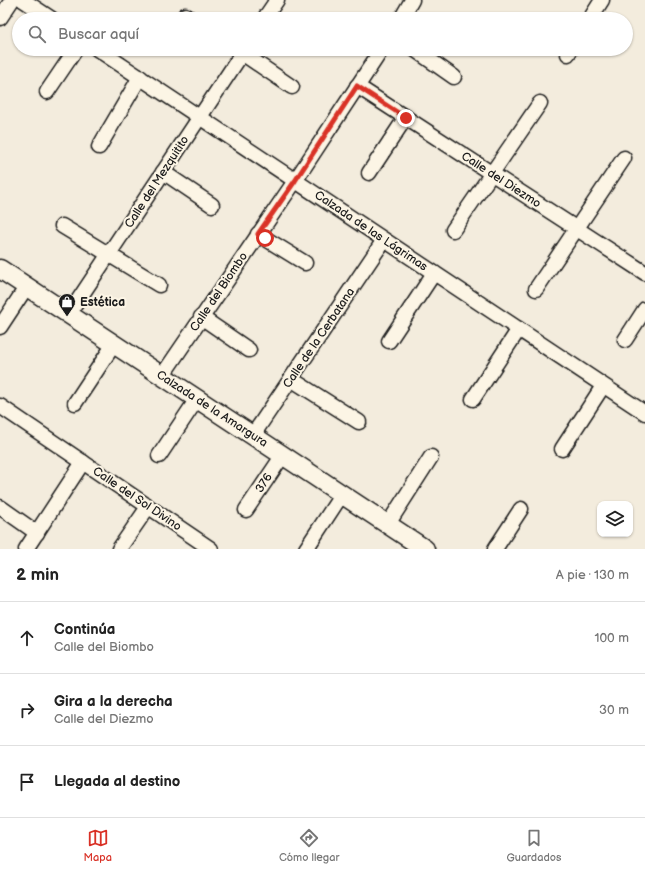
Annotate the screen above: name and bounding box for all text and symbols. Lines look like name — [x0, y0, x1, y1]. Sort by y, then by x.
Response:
search box — [12, 12, 633, 56]
icon: search — [26, 23, 48, 45]
text: Buscar aquí — [58, 25, 139, 44]
route end — [397, 109, 415, 127]
street label: Calle del Mezquitito — [122, 133, 193, 231]
street label: Calle del Diezmo — [458, 149, 544, 211]
street label: Calzada de las Lágrimas — [312, 188, 430, 274]
route start — [256, 229, 274, 247]
street label: Calle del Biombo — [187, 249, 251, 334]
street label: Calle de la Cerbatana — [280, 285, 358, 391]
shop icon: Estética — [57, 292, 77, 317]
place label: Estética — [80, 295, 125, 310]
street label: Calzada de la Amargura — [153, 367, 271, 451]
street label: Calle del Sol Divino — [90, 464, 184, 534]
street label: 376 — [252, 470, 276, 496]
map controls — [597, 501, 633, 537]
button: layers — [597, 501, 633, 537]
text: 2 min — [16, 565, 59, 585]
text: A pie · 130 m — [556, 567, 629, 583]
text: Continúa — [54, 620, 115, 639]
icon: ahead — [16, 627, 38, 649]
text: 100 m — [594, 630, 629, 646]
text: Calle del Biombo — [54, 639, 154, 655]
text: Gira a la derecha — [54, 692, 173, 711]
icon: right — [16, 699, 38, 721]
text: 30 m — [599, 702, 629, 718]
text: Calle del Diezmo — [54, 711, 154, 727]
icon: arrive — [16, 771, 38, 793]
text: Llegada al destino — [54, 772, 180, 791]
tab: Mapa — [84, 827, 112, 864]
tab: Cómo llegar — [279, 827, 339, 864]
tab: Guardados — [507, 827, 561, 864]

